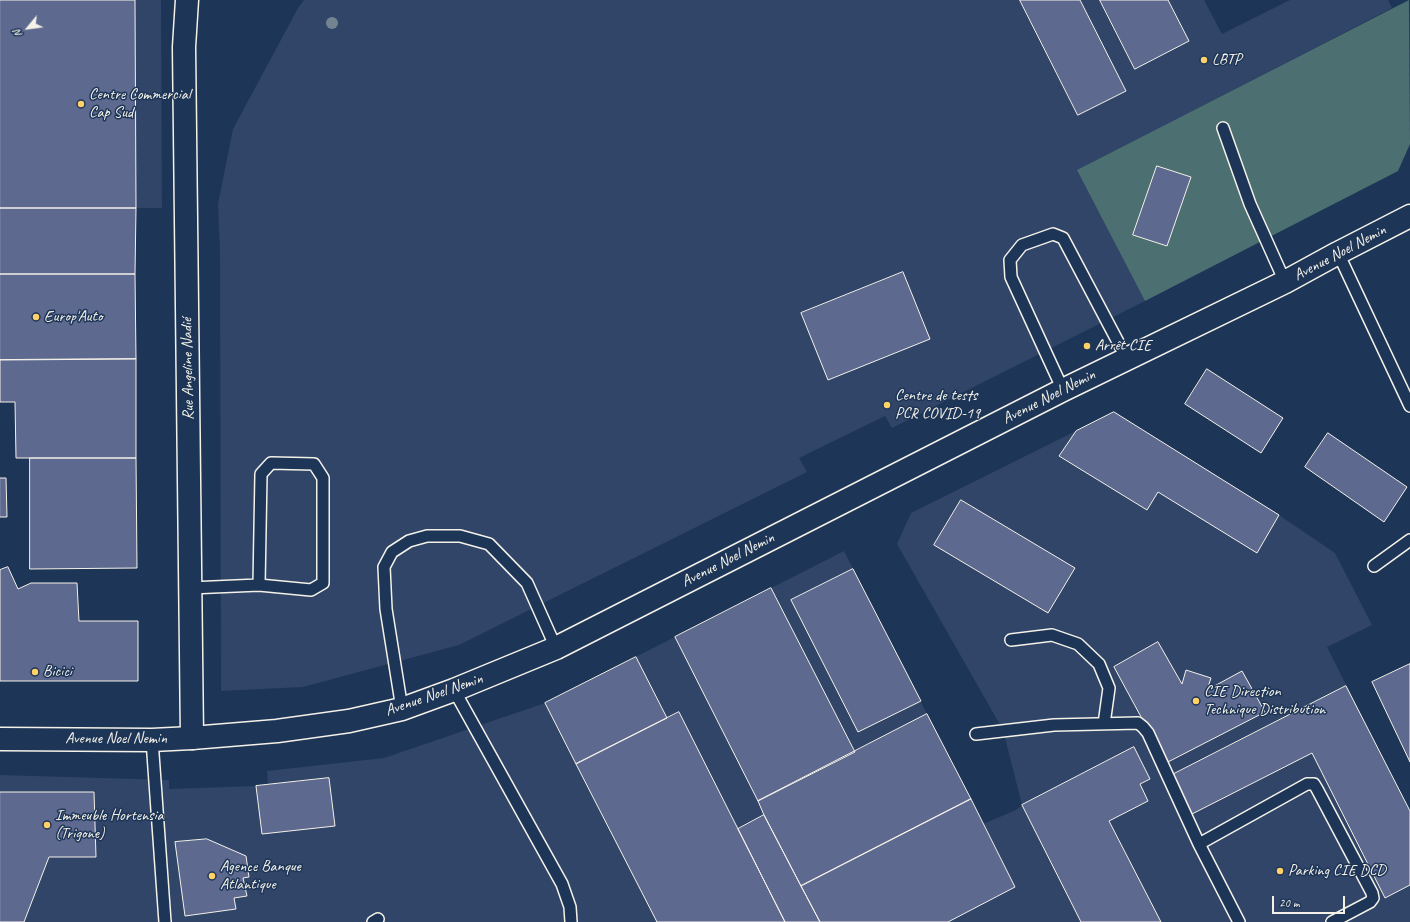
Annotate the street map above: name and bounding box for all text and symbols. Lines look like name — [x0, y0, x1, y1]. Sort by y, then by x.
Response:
north arrow — [8, 8, 48, 48]
text: N — [10, 27, 25, 40]
place label: LBTP — [1212, 50, 1241, 70]
marker: LBTP — [1199, 55, 1209, 65]
place label: Centre Commercial Cap Sud — [89, 85, 190, 123]
marker: Centre Commercial Cap Sud — [76, 99, 86, 109]
street label: Avenue Noel Nemin — [1291, 221, 1389, 285]
place label: Europ'Auto — [44, 307, 102, 327]
marker: Europ'Auto — [31, 312, 41, 322]
street label: Rue Angeline Nadié — [178, 318, 198, 420]
place label: Arrêt CIE — [1095, 336, 1151, 356]
marker: Arrêt CIE — [1082, 341, 1092, 351]
street label: Avenue Noel Nemin — [999, 365, 1099, 429]
place label: Centre de tests PCR COVID-19 — [895, 386, 980, 424]
marker: Centre de tests PCR COVID-19 — [882, 400, 892, 410]
street label: Avenue Noel Nemin — [678, 528, 778, 592]
place label: Bicici — [43, 662, 72, 682]
marker: Bicici — [30, 667, 40, 677]
street label: Avenue Noel Nemin — [383, 669, 485, 721]
place label: CIE Direction Technique Distribution — [1204, 682, 1325, 720]
marker: CIE Direction Technique Distribution — [1191, 696, 1201, 706]
street label: Avenue Noel Nemin — [65, 729, 167, 749]
place label: Immeuble Hortensia (Trigone) — [55, 806, 164, 844]
marker: Immeuble Hortensia (Trigone) — [42, 820, 52, 830]
place label: Agence Banque Atlantique — [220, 857, 301, 895]
place label: Parking CIE DCD — [1288, 861, 1386, 881]
marker: Parking CIE DCD — [1275, 866, 1285, 876]
marker: Agence Banque Atlantique — [207, 871, 217, 881]
scale bar — [1274, 888, 1347, 914]
text: 20 m — [1279, 895, 1299, 911]

